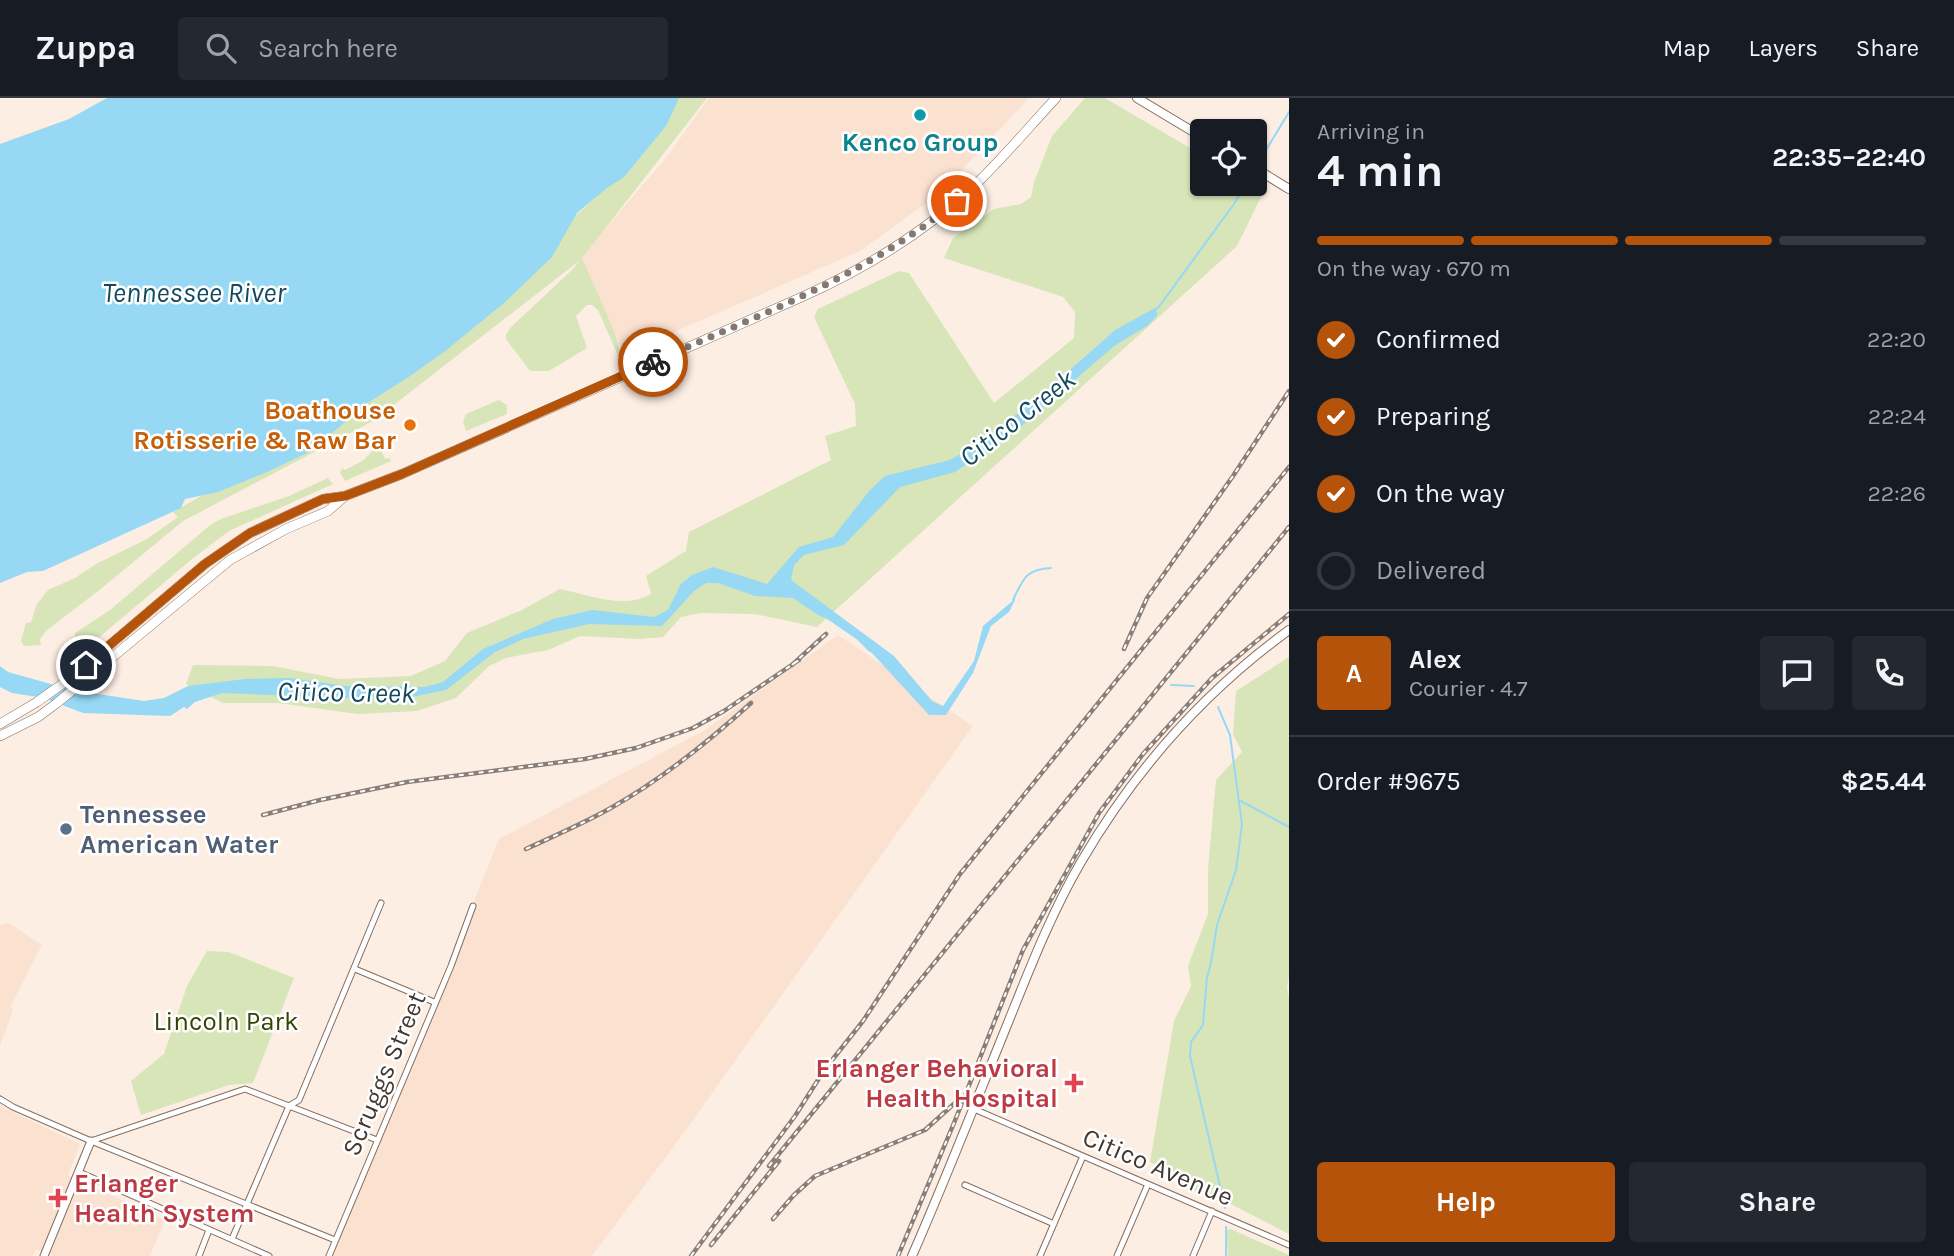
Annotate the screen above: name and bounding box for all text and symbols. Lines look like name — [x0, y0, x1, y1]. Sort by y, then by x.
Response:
search box — [178, 17, 668, 80]
text: Zuppa — [35, 29, 136, 67]
icon: search — [202, 29, 240, 67]
text: Search here — [258, 33, 398, 64]
text: Map — [1663, 34, 1711, 62]
text: Layers — [1749, 34, 1818, 62]
text: Share — [1856, 34, 1919, 62]
marker: Kenco Group — [912, 107, 928, 123]
text: Arriving in — [1317, 118, 1425, 145]
map controls — [1190, 119, 1267, 196]
button: locate — [1190, 119, 1267, 196]
place label: Kenco Group — [842, 127, 998, 158]
text: 22:35–22:40 — [1772, 142, 1926, 173]
text: 4 min — [1317, 144, 1443, 198]
pin — [927, 171, 987, 231]
icon: bag — [938, 182, 976, 220]
text: On the way · 670 m — [1317, 255, 1511, 282]
water label: Tennessee River — [102, 276, 287, 309]
icon: check — [1317, 321, 1355, 359]
text: Confirmed — [1376, 324, 1501, 355]
text: 22:20 — [1867, 326, 1926, 353]
courier — [618, 327, 688, 397]
icon: bike — [634, 343, 672, 381]
water label: Citico Creek — [953, 362, 1082, 473]
place label: Boathouse Rotisserie & Raw Bar — [133, 395, 397, 456]
icon: check — [1317, 398, 1355, 436]
text: Preparing — [1376, 401, 1490, 432]
text: 22:24 — [1868, 403, 1926, 430]
marker: Boathouse Rotisserie & Raw Bar — [402, 417, 418, 433]
icon: check — [1317, 475, 1355, 513]
text: On the way — [1376, 478, 1505, 509]
text: 22:26 — [1868, 480, 1926, 507]
text: Delivered — [1376, 555, 1486, 586]
pin — [56, 635, 116, 695]
button: chat — [1760, 636, 1834, 710]
button: phone — [1852, 636, 1926, 710]
text: Alex — [1409, 644, 1461, 675]
icon: home — [67, 646, 105, 684]
text: A — [1346, 658, 1362, 689]
water label: Citico Creek — [277, 674, 416, 710]
text: Courier · 4.7 — [1409, 675, 1528, 702]
text: Order #9675 — [1317, 766, 1461, 797]
text: $25.44 — [1841, 766, 1926, 797]
place label: Tennessee American Water — [80, 799, 279, 860]
marker: Tennessee American Water — [58, 821, 74, 837]
street label: Scruggs Street — [336, 987, 433, 1161]
park label: Lincoln Park — [153, 1006, 299, 1037]
place label: Erlanger Behavioral Health Hospital — [815, 1053, 1058, 1114]
marker: Erlanger Behavioral Health Hospital — [1064, 1073, 1084, 1093]
street label: Citico Avenue — [1078, 1121, 1238, 1213]
button: Help — [1317, 1162, 1615, 1242]
button: Share — [1629, 1162, 1926, 1242]
place label: Erlanger Health System — [74, 1168, 254, 1229]
marker: Erlanger Health System — [48, 1188, 68, 1208]

